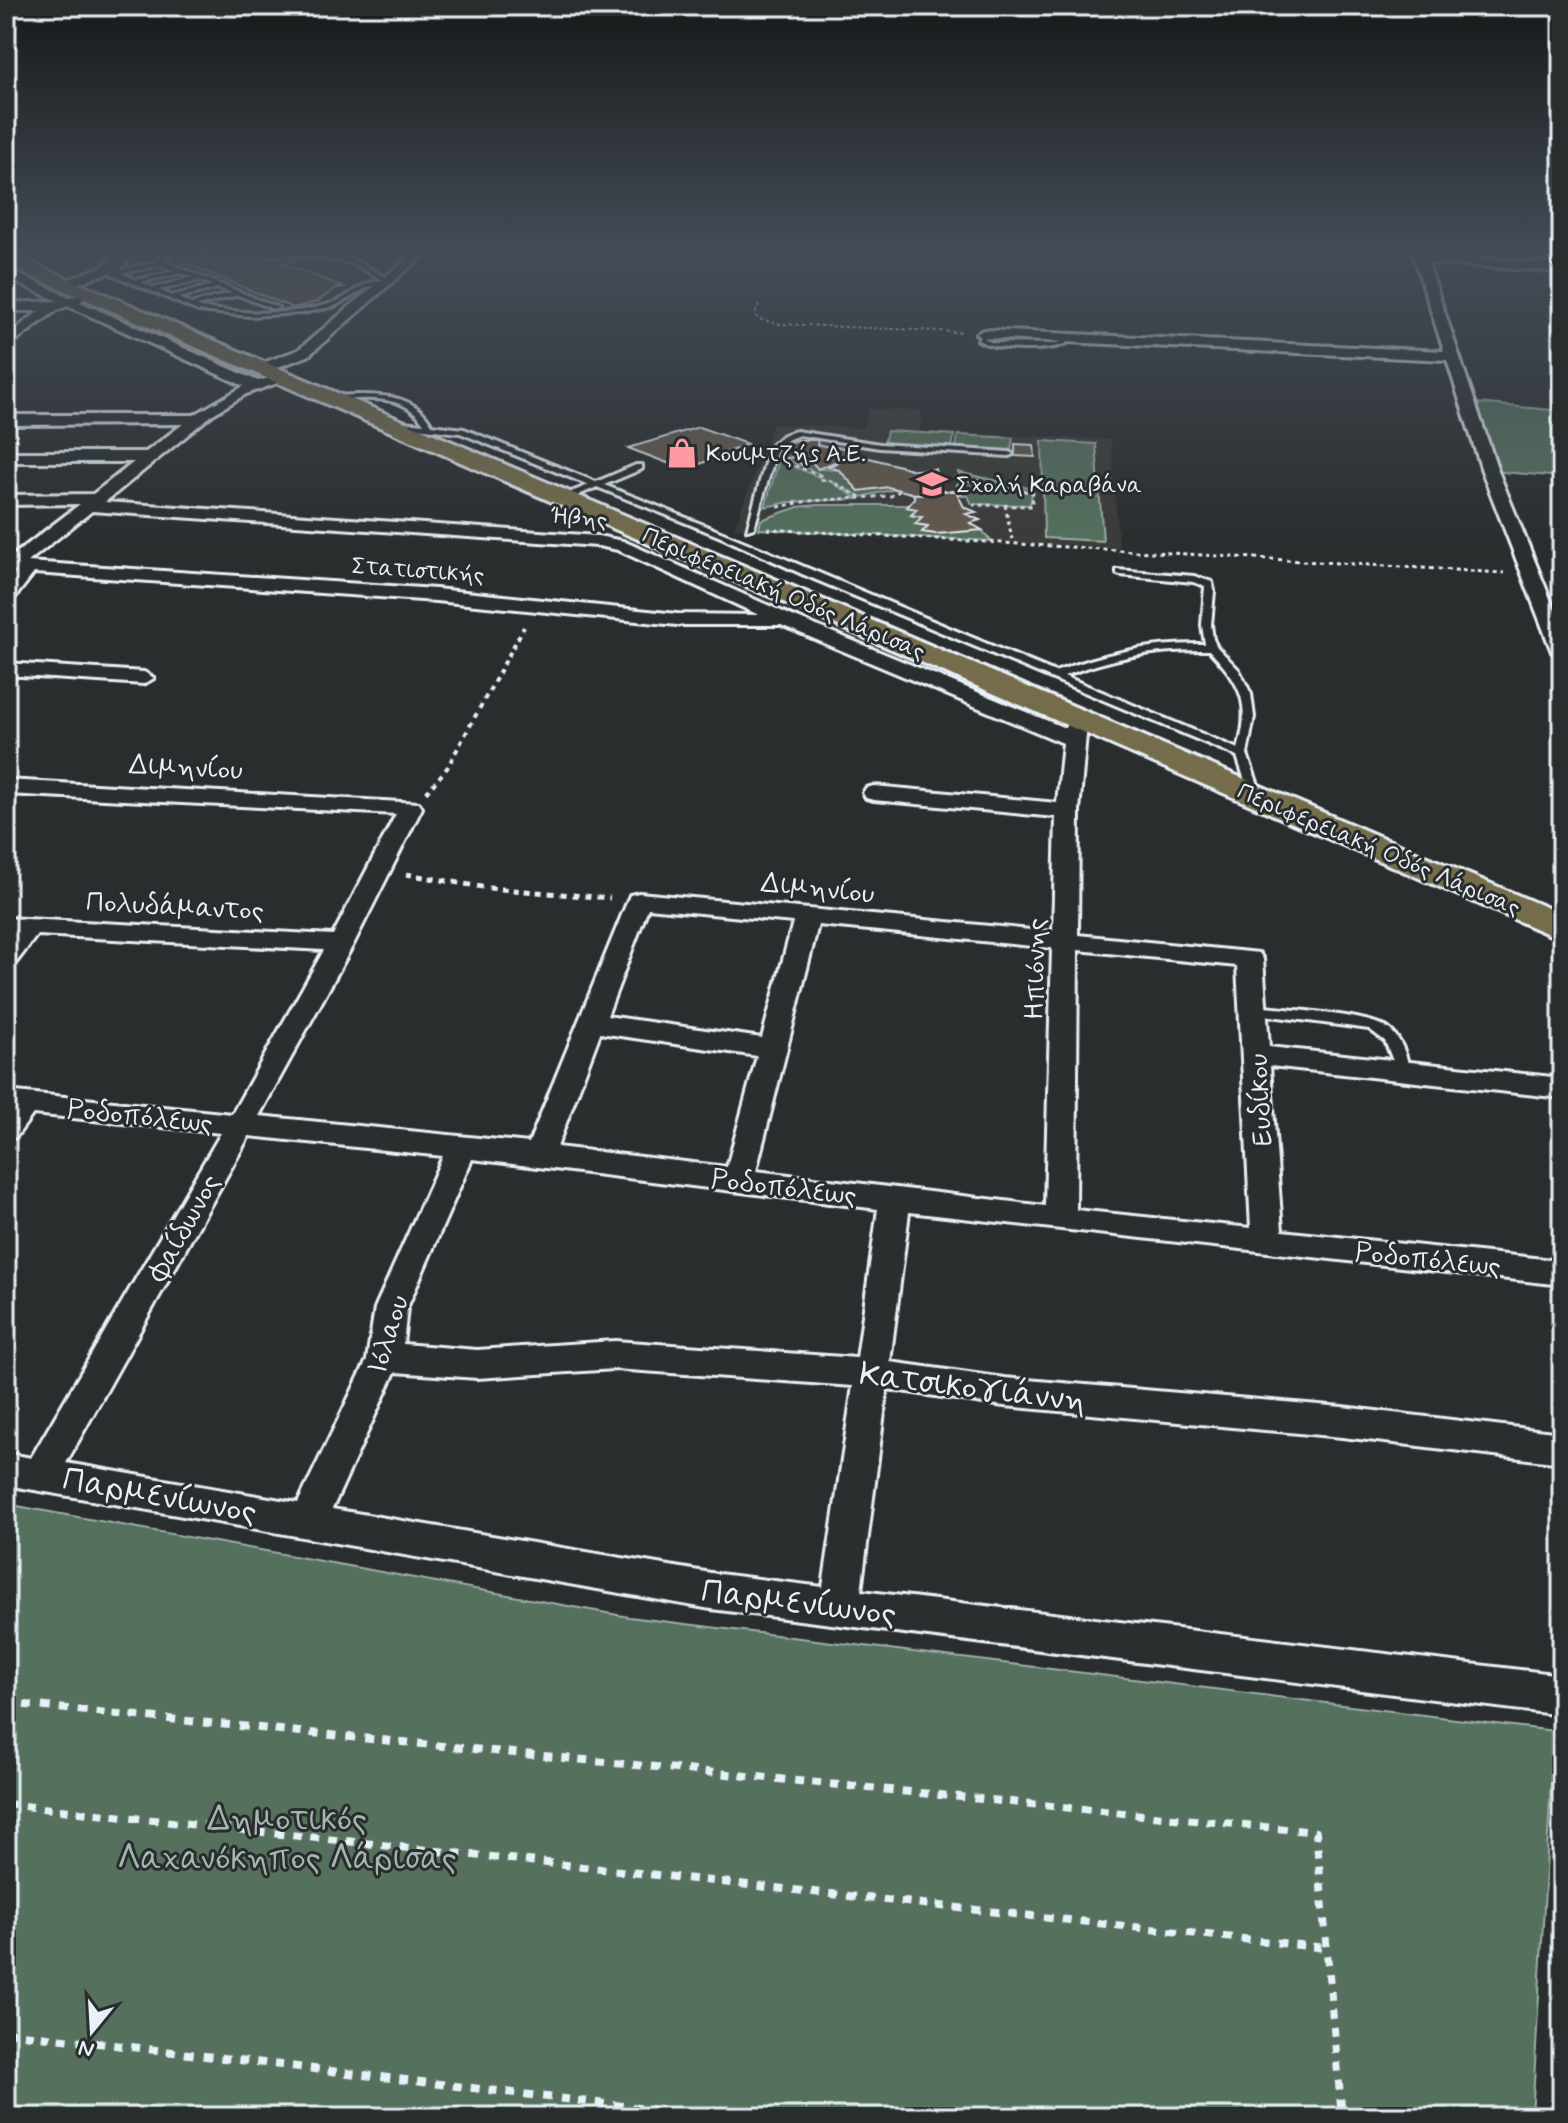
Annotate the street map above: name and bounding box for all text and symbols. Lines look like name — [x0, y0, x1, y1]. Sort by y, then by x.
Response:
shop icon: Κουιμτζήs Α.Ε. — [665, 436, 699, 470]
place label: Κουιμτζήs Α.Ε. — [706, 439, 866, 470]
school or university icon: Σχολή Καραβάνα — [915, 467, 949, 501]
place label: Σχολή Καραβάνα — [956, 470, 1142, 501]
street label: Ήβης — [549, 500, 609, 537]
street label: Περιφερειακή Οδός Λάρισας — [637, 521, 930, 668]
street label: Στατιστικής — [350, 551, 485, 592]
street label: Διμηνίου — [128, 747, 244, 790]
street label: Περιφερειακή Οδός Λάρισας — [1232, 777, 1525, 924]
street label: Διμηνίου — [759, 865, 876, 914]
street label: Πολυδάμαντος — [85, 884, 265, 931]
street label: Ηπιόνης — [1017, 918, 1056, 1020]
street label: Ευδίκου — [1241, 1053, 1282, 1147]
street label: Ροδοπόλεως — [65, 1091, 214, 1144]
street label: Ροδοπόλεως — [709, 1161, 859, 1216]
street label: Φαίδωνος — [140, 1168, 230, 1290]
street label: Ροδοπόλεως — [1353, 1234, 1502, 1287]
street label: Ιόλαου — [360, 1291, 419, 1379]
street label: Κατσικογιάννη — [857, 1352, 1089, 1425]
street label: Παρμενίωνος — [59, 1457, 260, 1536]
street label: Παρμενίωνος — [699, 1569, 899, 1638]
park label: Δημοτικός Λαχανόκηπος Λάρισας — [117, 1798, 457, 1882]
north arrow — [52, 1991, 132, 2071]
text: N — [75, 2033, 98, 2064]

